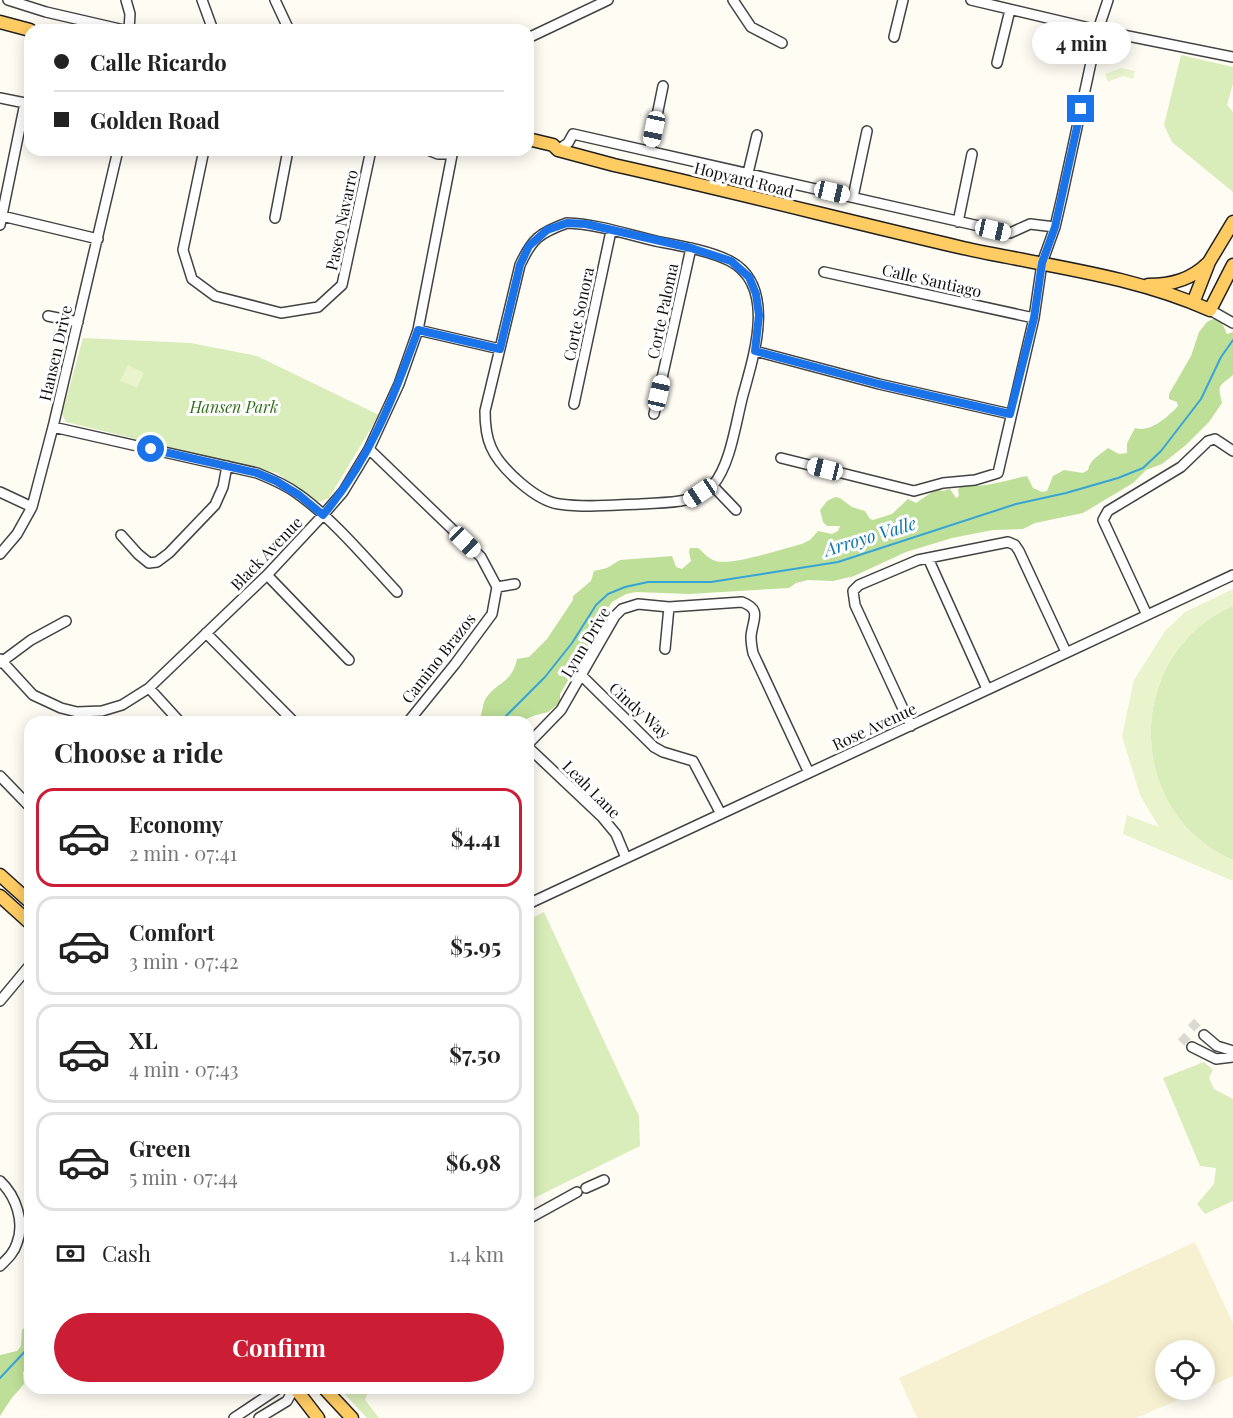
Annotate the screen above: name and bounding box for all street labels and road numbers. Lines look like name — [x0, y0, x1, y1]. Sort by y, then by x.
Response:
street label: Hopyard Road — [692, 156, 796, 202]
street label: Paseo Navarro — [320, 167, 362, 272]
street label: Calle Santiago — [880, 258, 984, 302]
street label: Corte Paloma — [642, 261, 682, 361]
street label: Corte Sonora — [558, 265, 598, 363]
street label: Hansen Drive — [34, 303, 76, 403]
street label: Black Avenue — [225, 512, 307, 594]
street label: Lynn Drive — [556, 603, 614, 681]
street label: Camino Brazos — [396, 609, 480, 707]
street label: Cindy Way — [605, 677, 675, 743]
street label: Rose Avenue — [828, 697, 920, 755]
street label: Leah Lane — [558, 755, 626, 823]

